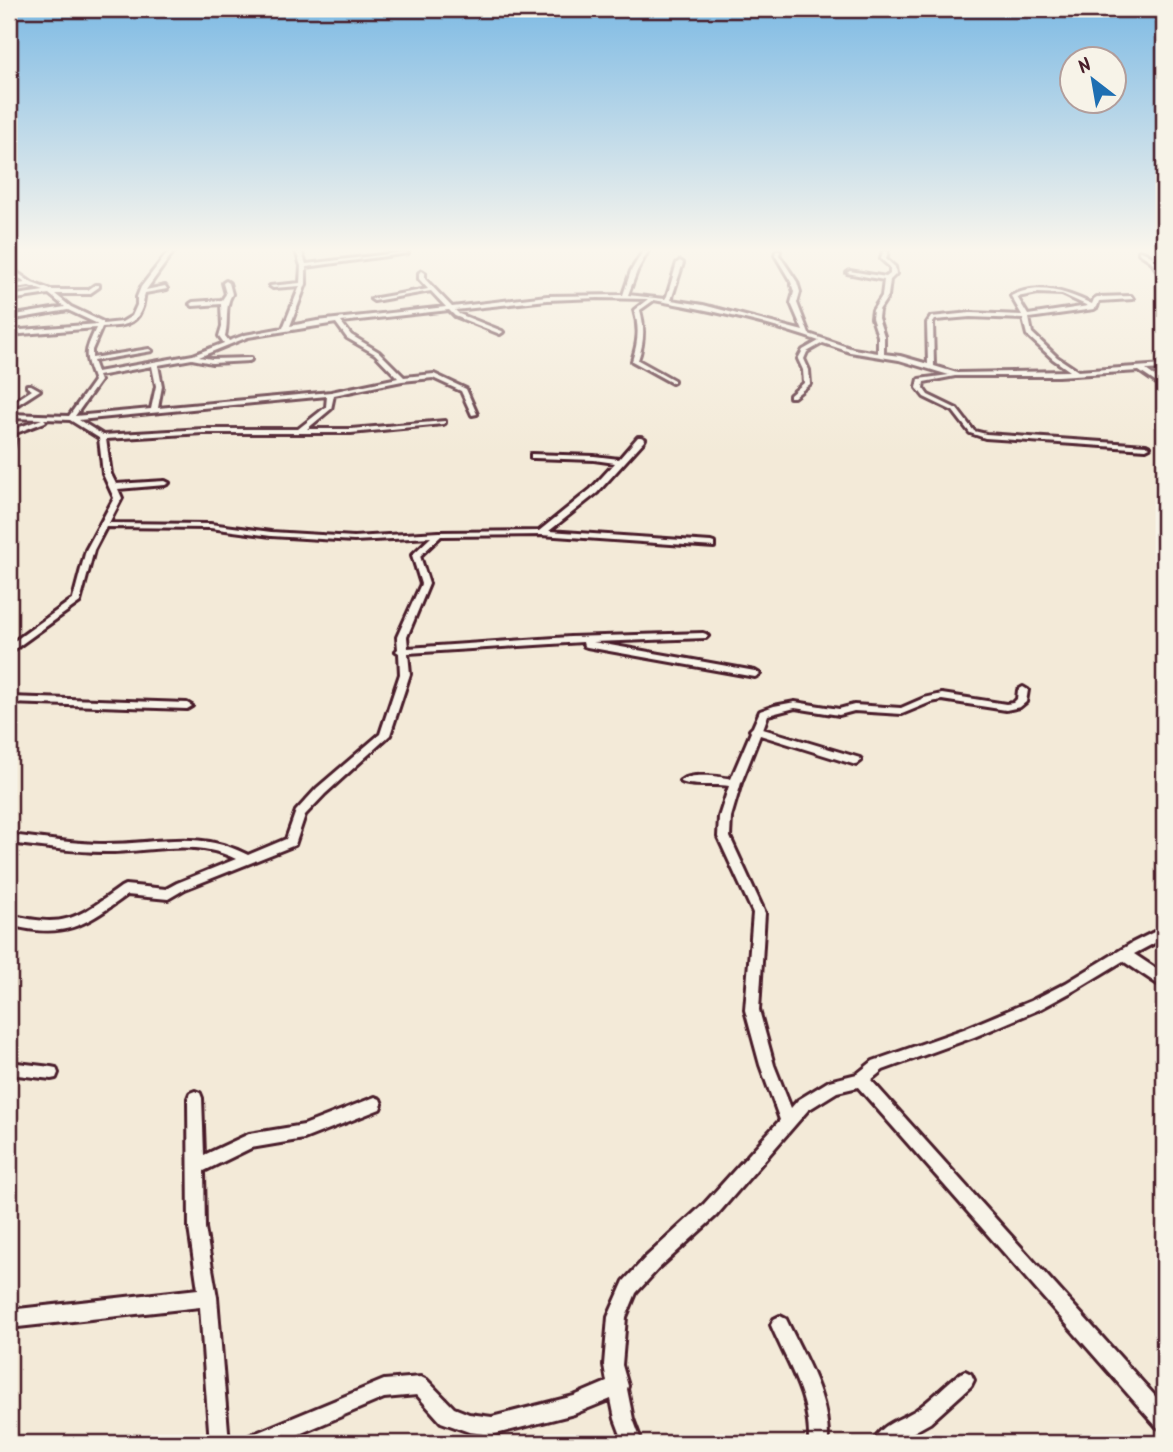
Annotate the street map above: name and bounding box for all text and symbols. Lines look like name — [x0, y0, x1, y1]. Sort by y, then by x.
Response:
north arrow — [1058, 46, 1128, 116]
text: N — [1072, 51, 1098, 83]

